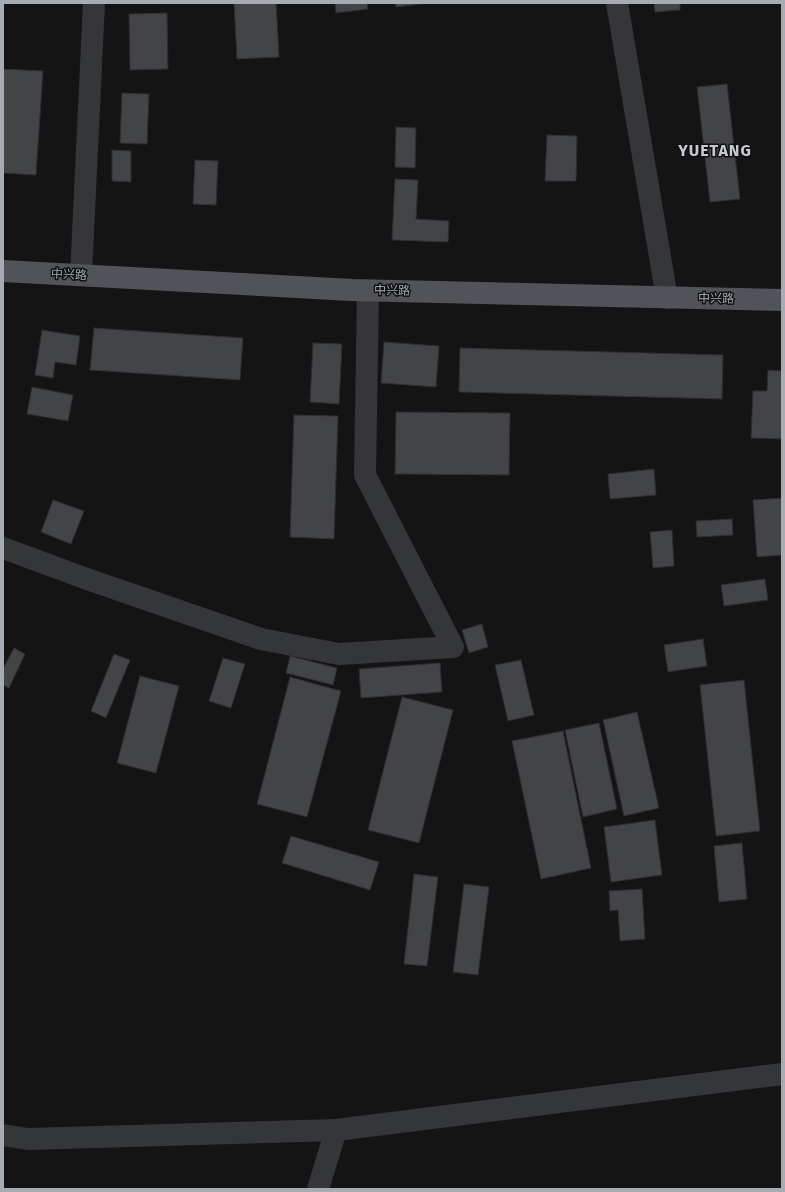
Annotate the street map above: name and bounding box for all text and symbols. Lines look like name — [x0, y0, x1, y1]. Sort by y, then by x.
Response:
district label: YUETANG — [678, 142, 752, 162]
street label: 中兴路 — [51, 267, 87, 283]
street label: 中兴路 — [374, 283, 410, 299]
street label: 中兴路 — [698, 291, 734, 307]

